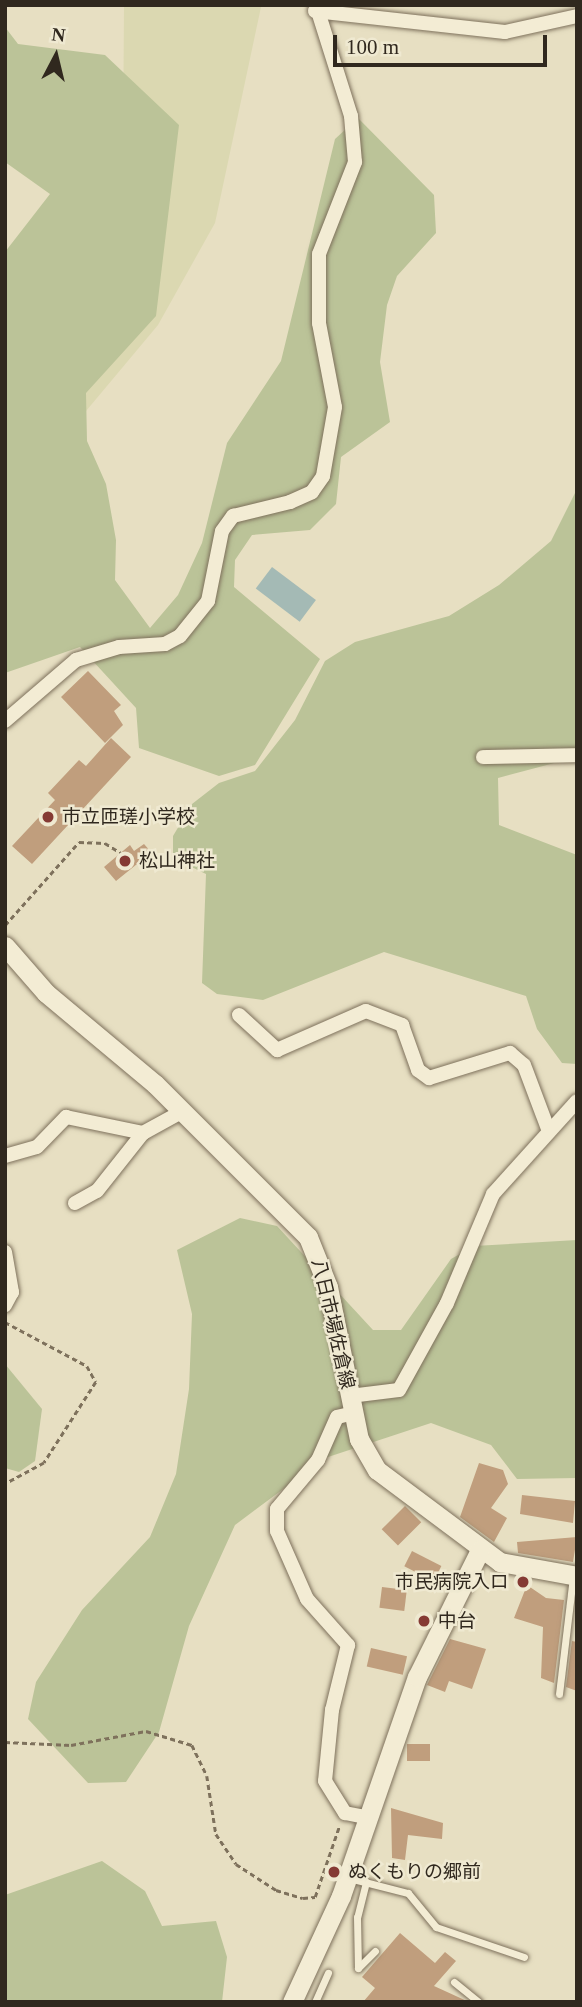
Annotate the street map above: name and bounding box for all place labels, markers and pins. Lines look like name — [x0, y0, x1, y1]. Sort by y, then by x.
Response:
place label: 市立匝瑳小学校 — [62, 806, 195, 828]
marker: 市立匝瑳小学校 — [40, 809, 56, 825]
place label: 松山神社 — [139, 850, 215, 872]
marker: 松山神社 — [117, 853, 133, 869]
place label: 市民病院入ロ — [395, 1571, 509, 1593]
marker: 市民病院入ロ — [515, 1574, 531, 1590]
place label: 中台 — [438, 1610, 476, 1632]
marker: 中台 — [416, 1613, 432, 1629]
place label: ぬくもりの郷前 — [348, 1861, 481, 1883]
marker: ぬくもりの郷前 — [326, 1864, 342, 1880]

